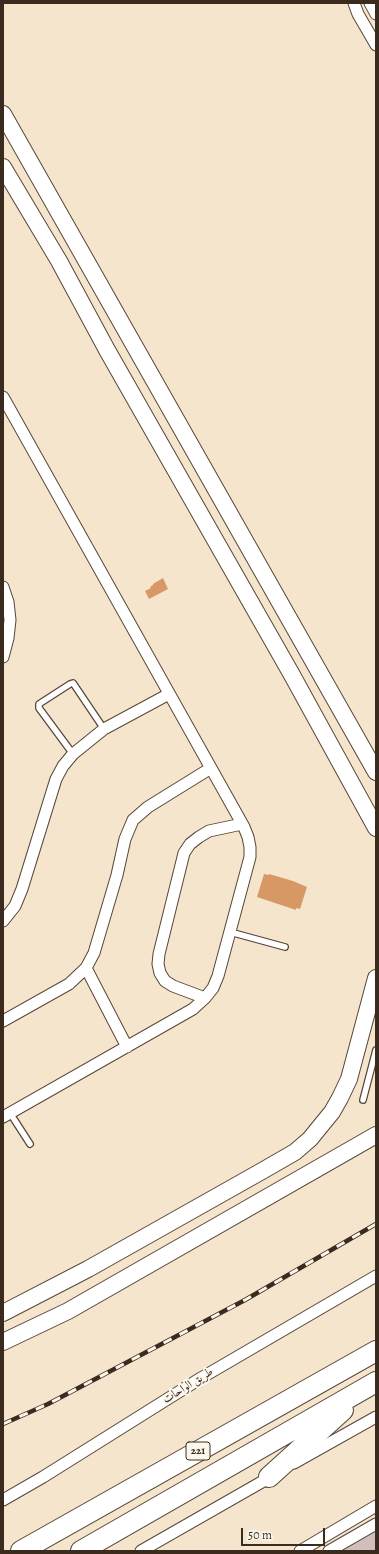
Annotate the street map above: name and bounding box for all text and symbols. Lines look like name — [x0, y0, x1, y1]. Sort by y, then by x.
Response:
street label: طريق الواحات — [160, 1365, 216, 1407]
road number: 221 — [186, 1442, 210, 1460]
scale bar — [243, 1520, 327, 1546]
text: 50 m — [248, 1527, 272, 1543]

